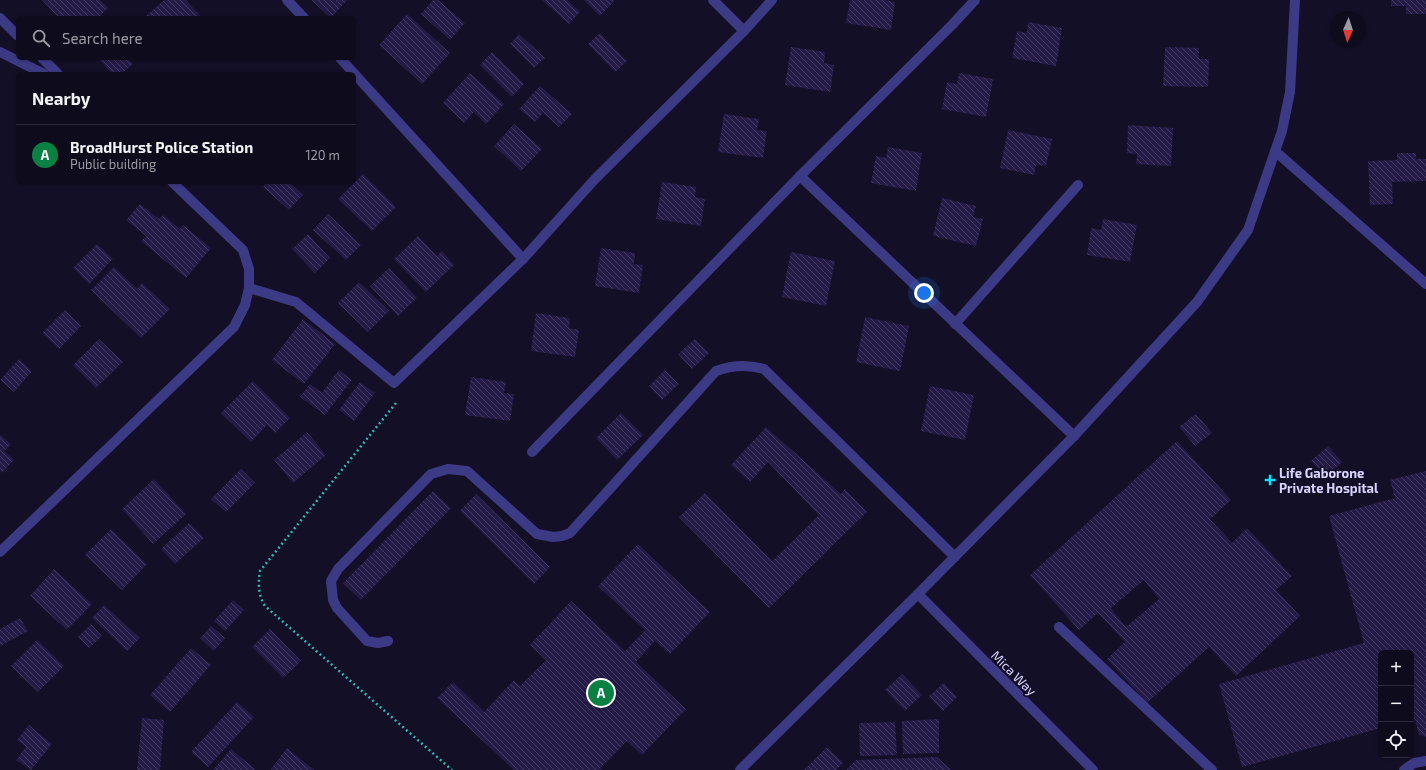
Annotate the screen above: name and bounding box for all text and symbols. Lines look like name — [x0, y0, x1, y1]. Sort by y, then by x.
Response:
north arrow — [1330, 12, 1366, 48]
search box — [16, 16, 356, 60]
icon: search — [30, 27, 52, 49]
text: Search here — [62, 29, 143, 47]
text: Nearby — [32, 88, 90, 108]
text: BroadHurst Police Station — [70, 138, 253, 156]
text: A — [41, 147, 49, 163]
text: 120 m — [305, 147, 340, 163]
text: Public building — [70, 156, 156, 172]
your location — [914, 283, 934, 303]
place label: Life Gaborone Private Hospital — [1279, 465, 1379, 496]
marker: Life Gaborone Private Hospital — [1264, 474, 1276, 486]
street label: Mica Way — [988, 647, 1040, 699]
map controls — [1378, 650, 1414, 758]
button: + — [1378, 650, 1414, 686]
pin: A — [588, 678, 614, 708]
button: − — [1378, 686, 1414, 722]
button: locate — [1378, 722, 1414, 758]

